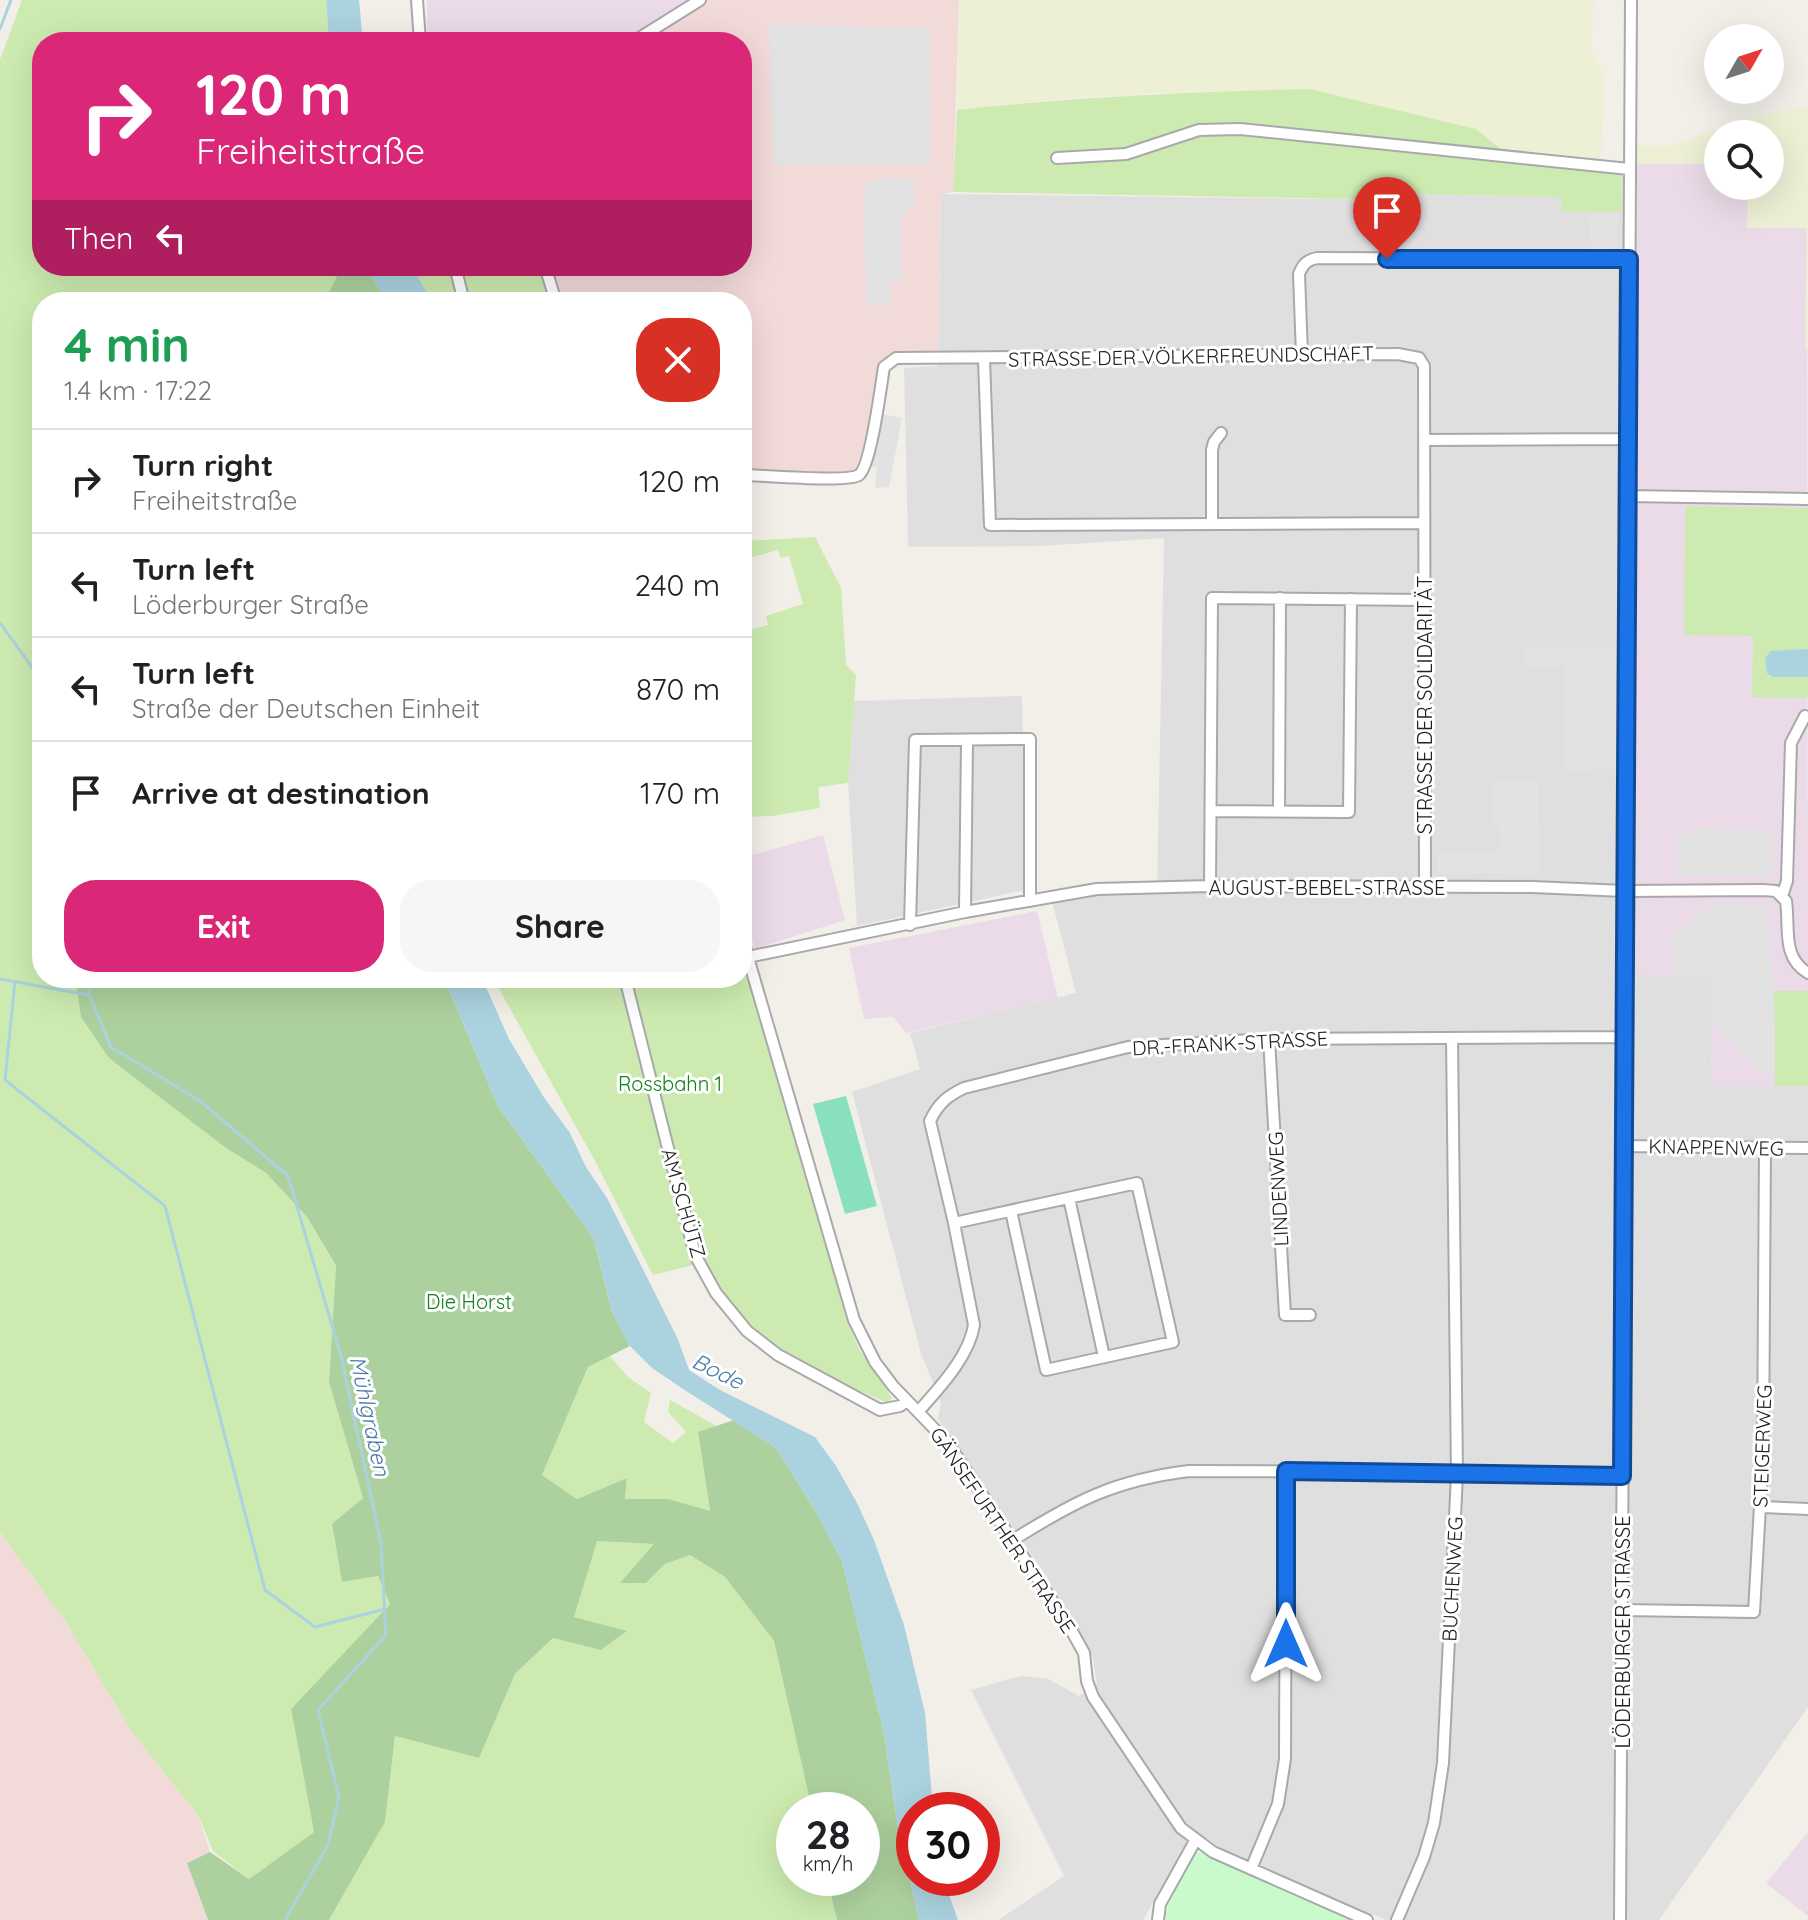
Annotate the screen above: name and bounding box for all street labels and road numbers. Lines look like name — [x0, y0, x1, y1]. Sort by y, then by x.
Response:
street label: STRASSE DER VÖLKERFREUNDSCHAFT — [1008, 340, 1374, 372]
street label: STRASSE DER SOLIDARITÄT — [1412, 576, 1437, 834]
street label: AUGUST-BEBEL-STRASSE — [1209, 875, 1445, 900]
street label: DR.-FRANK-STRASSE — [1131, 1025, 1329, 1061]
street label: LINDENWEG — [1263, 1131, 1293, 1247]
street label: KNAPPENWEG — [1648, 1133, 1784, 1161]
street label: AM SCHÜTZ — [656, 1145, 712, 1261]
street label: STEIGERWEG — [1747, 1384, 1777, 1508]
street label: GÄNSEFURTHER STRASSE — [925, 1422, 1081, 1638]
street label: LÖDERBURGER STRASSE — [1610, 1515, 1635, 1749]
street label: BUCHENWEG — [1436, 1516, 1468, 1642]

